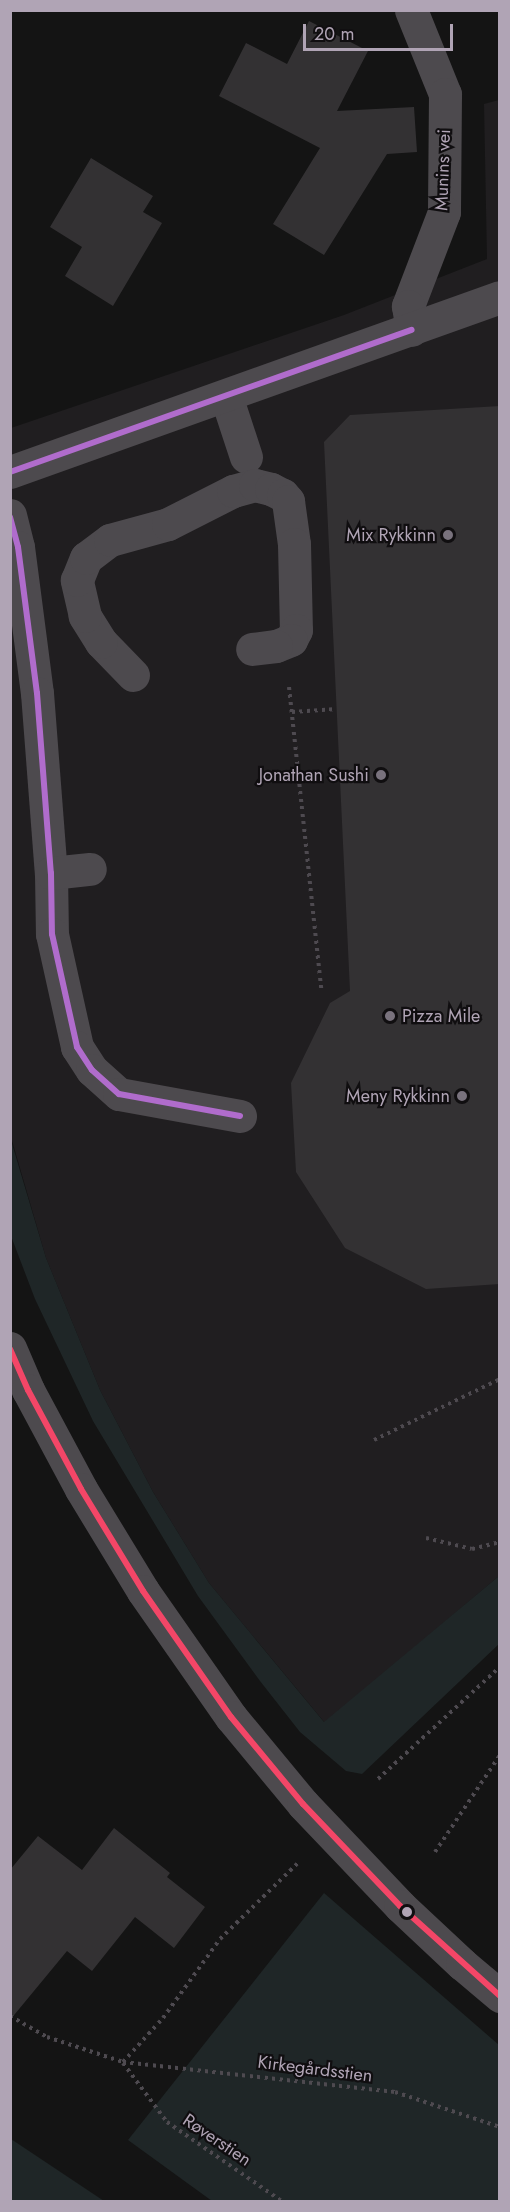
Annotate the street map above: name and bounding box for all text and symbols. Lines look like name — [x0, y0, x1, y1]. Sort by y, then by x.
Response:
scale bar — [306, 12, 456, 50]
text: 20 m — [314, 21, 354, 47]
street label: Munins vei — [431, 129, 455, 211]
place label: Mix Rykkinn — [346, 524, 436, 546]
marker: Mix Rykkinn — [441, 528, 455, 542]
place label: Jonathan Sushi — [259, 764, 369, 786]
marker: Jonathan Sushi — [374, 768, 388, 782]
place label: Pizza Mile — [402, 1005, 480, 1027]
marker: Pizza Mile — [383, 1009, 397, 1023]
place label: Meny Rykkinn — [346, 1085, 450, 1107]
marker: Meny Rykkinn — [455, 1089, 469, 1103]
unlabelled marker — [401, 1906, 413, 1918]
street label: Kirkegårdsstien — [256, 2051, 374, 2087]
street label: Røverstien — [179, 2109, 255, 2171]

